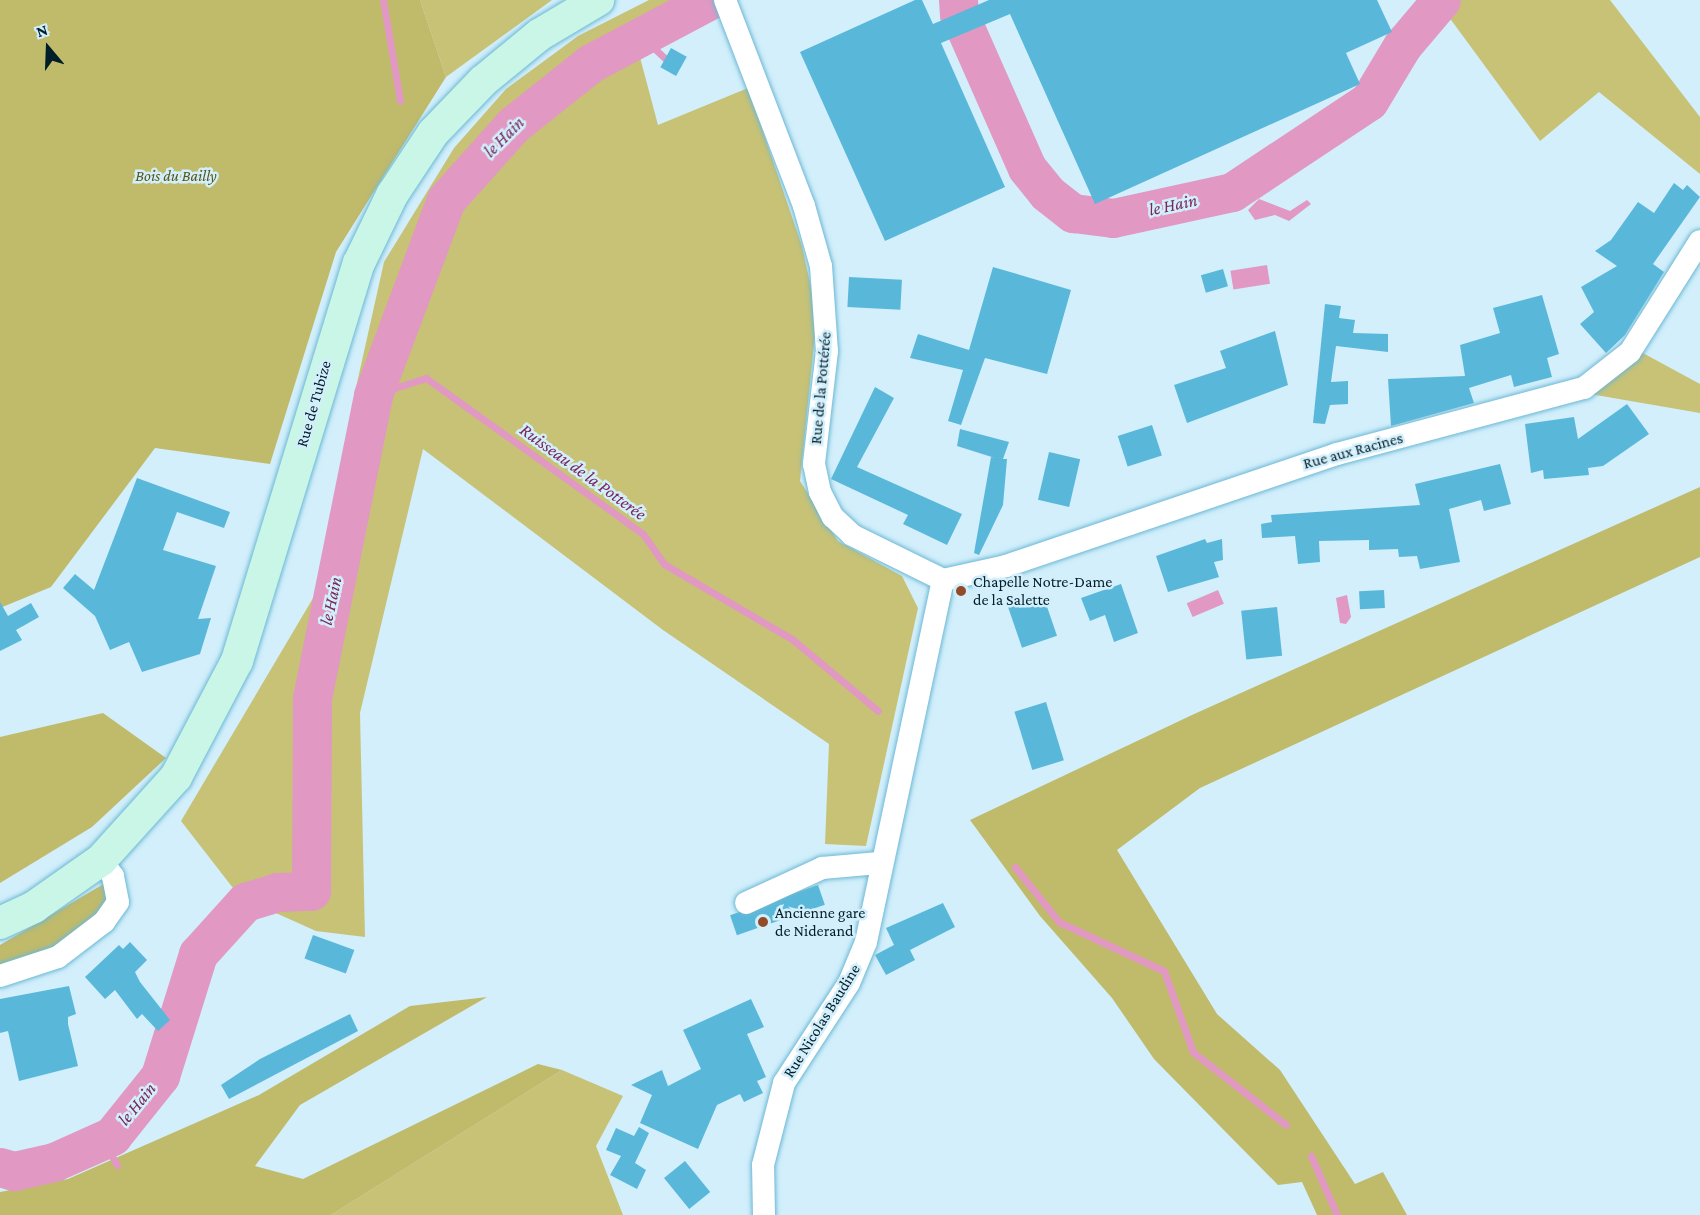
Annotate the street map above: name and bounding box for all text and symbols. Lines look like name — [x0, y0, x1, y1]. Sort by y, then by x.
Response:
north arrow — [18, 18, 78, 78]
text: N — [34, 21, 50, 40]
water label: le Hain — [479, 112, 529, 162]
park label: Bois du Bailly — [135, 166, 217, 186]
water label: le Hain — [1147, 189, 1199, 221]
street label: Rue de la Pottérée — [807, 331, 835, 445]
street label: Rue de Tubize — [293, 359, 335, 449]
water label: Ruisseau de la Potterée — [516, 419, 650, 525]
street label: Rue aux Racines — [1301, 428, 1405, 474]
place label: Chapelle Notre-Dame de la Salette — [973, 572, 1112, 610]
water label: le Hain — [315, 575, 347, 627]
marker: Chapelle Notre-Dame de la Salette — [954, 584, 968, 598]
place label: Ancienne gare de Niderand — [775, 903, 865, 941]
marker: Ancienne gare de Niderand — [756, 915, 770, 929]
street label: Rue Nicolas Baudine — [779, 961, 865, 1081]
water label: le Hain — [113, 1078, 161, 1130]

